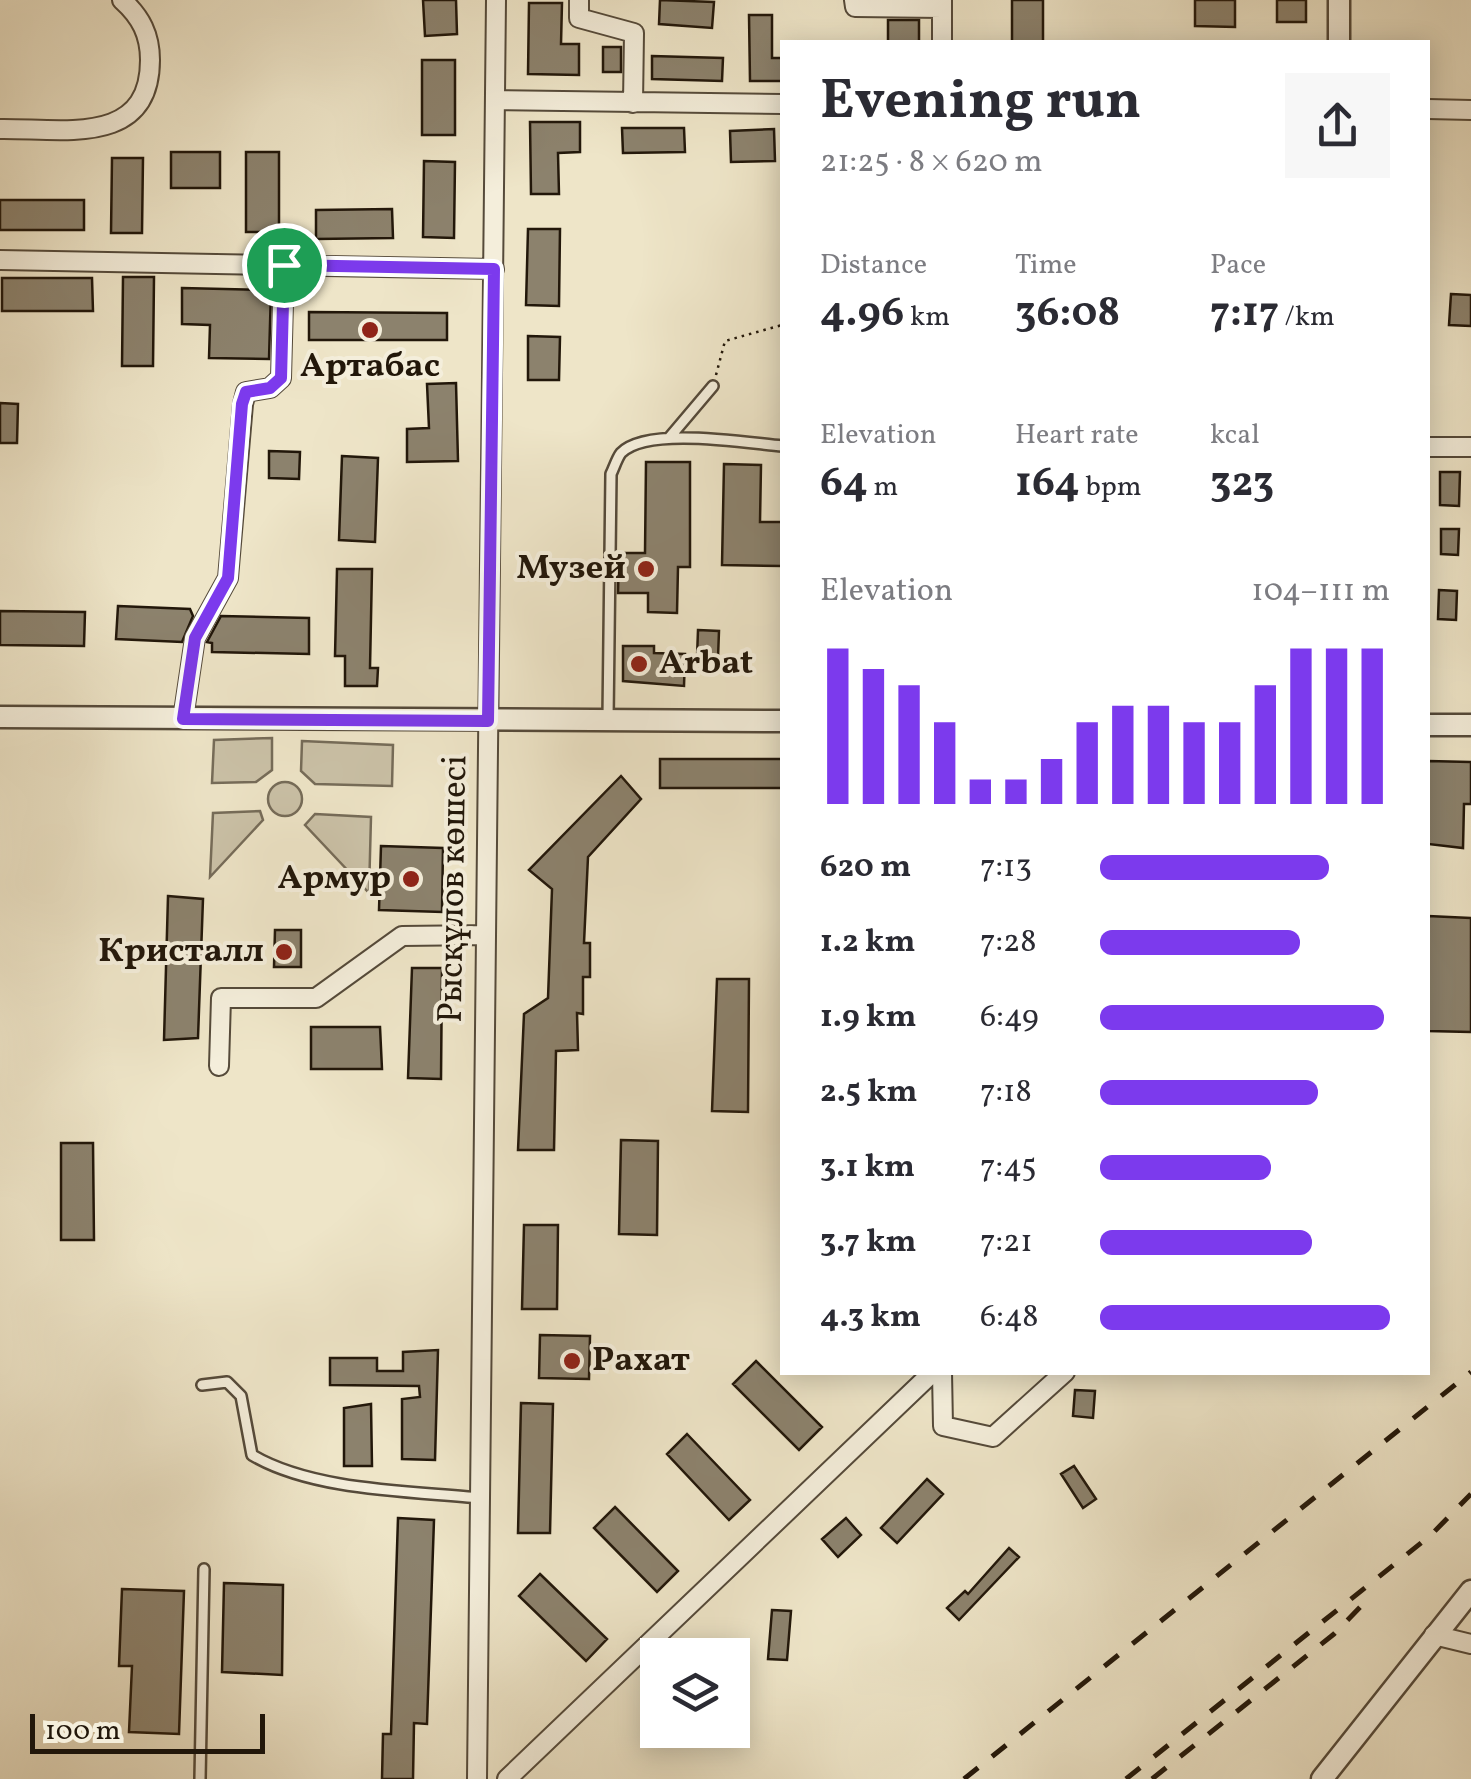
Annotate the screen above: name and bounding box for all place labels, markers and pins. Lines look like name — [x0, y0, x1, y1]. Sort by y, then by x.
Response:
pin — [242, 223, 327, 308]
marker: Артабас — [359, 319, 381, 341]
place label: Артабас — [300, 343, 440, 391]
place label: Музей — [517, 545, 626, 593]
marker: Музей — [635, 558, 657, 580]
place label: Arbat — [659, 640, 753, 688]
marker: Arbat — [628, 653, 650, 675]
place label: Армур — [277, 855, 391, 903]
marker: Армур — [400, 868, 422, 890]
place label: Кристалл — [98, 928, 264, 976]
marker: Кристалл — [273, 941, 295, 963]
place label: Рахат — [592, 1337, 690, 1385]
marker: Рахат — [561, 1350, 583, 1372]

